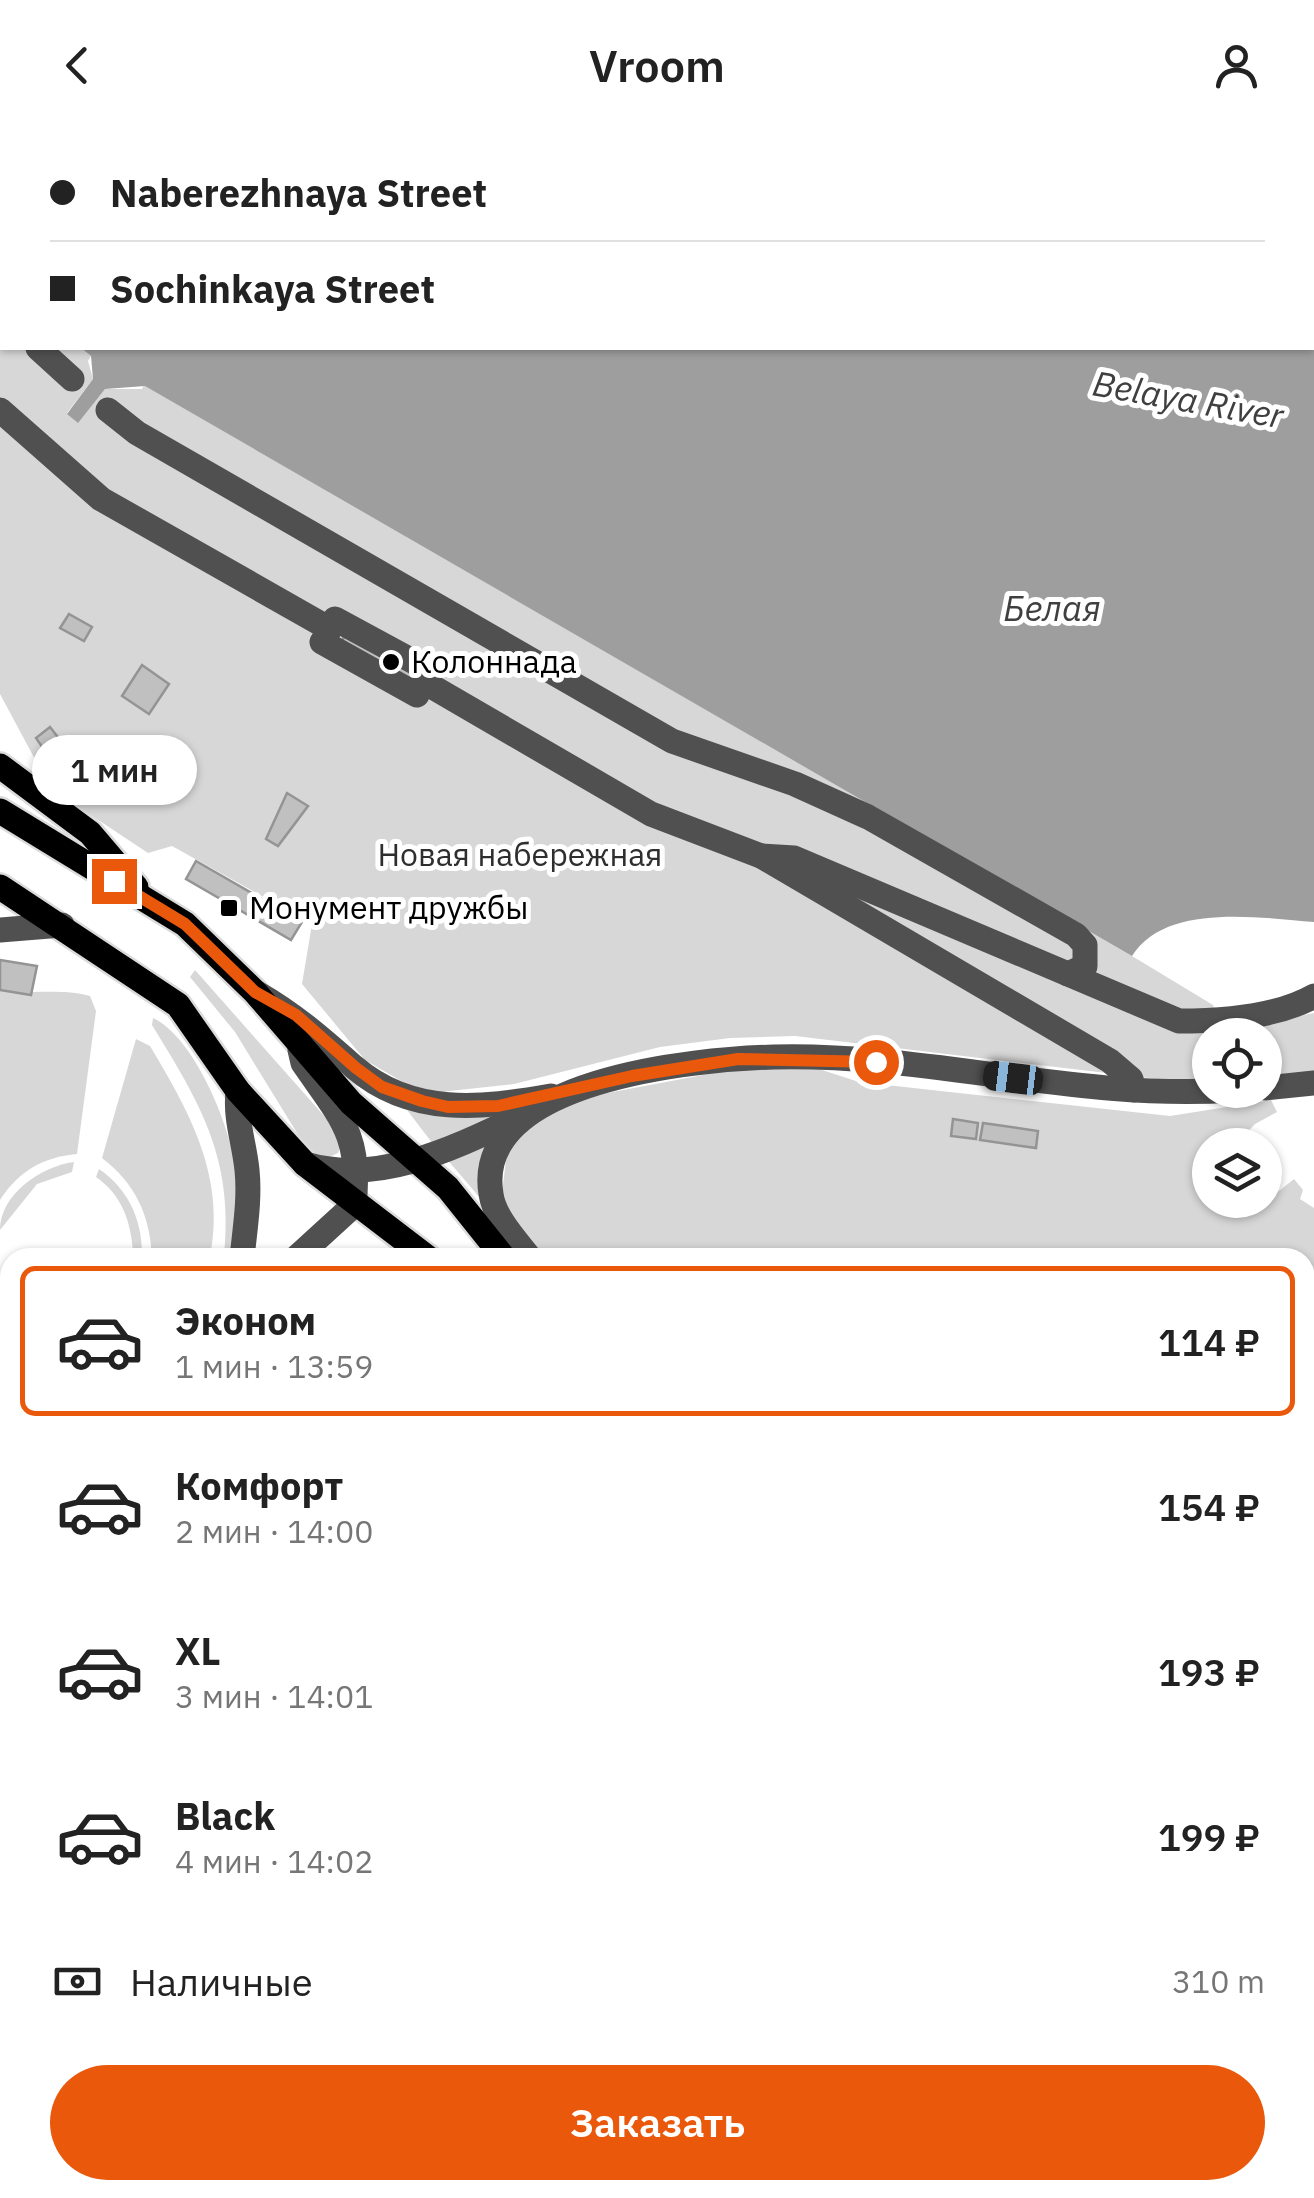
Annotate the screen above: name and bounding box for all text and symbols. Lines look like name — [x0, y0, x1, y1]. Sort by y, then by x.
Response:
text: Vroom — [589, 36, 725, 94]
icon: back — [50, 38, 105, 93]
icon: person — [1209, 38, 1264, 93]
text: Naberezhnaya Street — [110, 168, 487, 217]
text: Sochinkaya Street — [110, 264, 435, 313]
water label: Belaya River — [1089, 360, 1288, 439]
water label: Белая — [1003, 585, 1101, 631]
place label: Колоннада — [411, 640, 577, 682]
marker: Колоннада — [380, 651, 402, 673]
callout: 1 мин — [32, 736, 196, 806]
text: 1 мин — [70, 749, 159, 791]
park label: Новая набережная — [378, 833, 663, 875]
route end — [92, 859, 137, 904]
place label: Монумент дружбы — [249, 886, 528, 928]
marker: Монумент дружбы — [218, 897, 240, 919]
map controls — [1192, 1018, 1282, 1218]
button: locate — [1192, 1018, 1282, 1108]
route start — [854, 1040, 899, 1085]
car — [981, 1059, 1045, 1097]
button: layers — [1192, 1128, 1282, 1218]
icon: car — [55, 1296, 145, 1386]
text: Эконом — [175, 1296, 316, 1345]
text: 114 ₽ — [1158, 1317, 1260, 1366]
text: 1 мин · 13:59 — [175, 1345, 373, 1387]
icon: car — [55, 1461, 145, 1551]
text: Комфорт — [175, 1461, 343, 1510]
text: 154 ₽ — [1158, 1482, 1260, 1531]
text: 2 мин · 14:00 — [175, 1510, 373, 1552]
icon: car — [55, 1626, 145, 1716]
text: XL — [175, 1626, 221, 1675]
text: 193 ₽ — [1158, 1647, 1260, 1696]
text: 3 мин · 14:01 — [175, 1675, 373, 1717]
icon: car — [55, 1791, 145, 1881]
text: Black — [175, 1791, 275, 1840]
text: 199 ₽ — [1158, 1812, 1260, 1861]
text: 4 мин · 14:02 — [175, 1840, 373, 1882]
icon: cash — [50, 1954, 105, 2009]
text: Наличные — [130, 1957, 313, 2006]
text: 310 m — [1172, 1960, 1265, 2002]
button: Заказать — [50, 2065, 1265, 2180]

